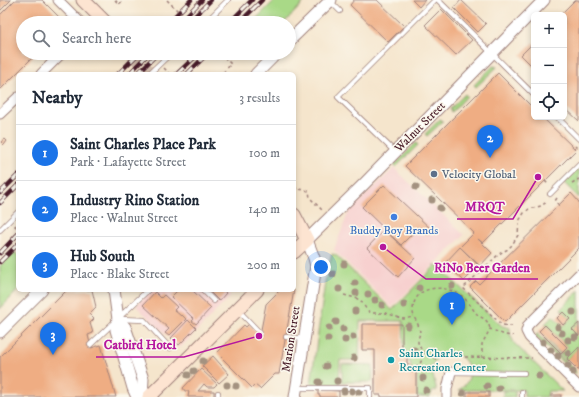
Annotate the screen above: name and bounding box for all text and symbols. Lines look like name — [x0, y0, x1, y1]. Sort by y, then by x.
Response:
map controls — [531, 12, 567, 120]
button: + — [531, 12, 567, 48]
search box — [16, 16, 296, 60]
icon: search — [30, 27, 52, 49]
text: Search here — [62, 29, 131, 48]
button: − — [531, 48, 567, 84]
button: locate — [531, 84, 567, 120]
text: Nearby — [32, 87, 82, 109]
text: 3 results — [239, 90, 280, 106]
street label: Walnut Street — [391, 98, 449, 156]
pin: 2 — [477, 125, 503, 158]
text: Saint Charles Place Park — [70, 135, 216, 154]
text: 1 — [43, 145, 47, 161]
text: 100 m — [249, 145, 280, 161]
text: Park · Lafayette Street — [70, 154, 186, 170]
place label: Velocity Global — [441, 167, 516, 182]
marker: Velocity Global — [429, 169, 439, 179]
text: Industry Rino Station — [70, 191, 199, 210]
callout: MRQT — [457, 194, 513, 219]
text: MRQT — [465, 199, 506, 215]
text: 2 — [42, 201, 48, 217]
text: 140 m — [248, 201, 280, 217]
text: Place · Walnut Street — [70, 210, 178, 226]
marker: Buddy Boy Brands — [389, 212, 399, 222]
place label: Buddy Boy Brands — [350, 223, 438, 238]
text: Hub South — [70, 247, 135, 266]
callout: RiNo Beer Garden — [426, 254, 538, 279]
text: 3 — [43, 257, 47, 273]
text: 200 m — [247, 257, 280, 273]
your location — [311, 257, 331, 277]
text: RiNo Beer Garden — [434, 260, 530, 276]
text: Place · Blake Street — [70, 266, 169, 282]
pin: 1 — [439, 292, 465, 325]
street label: Marion Street — [278, 305, 304, 373]
pin: 3 — [40, 322, 66, 355]
callout: Catbird Hotel — [96, 332, 184, 357]
text: Catbird Hotel — [104, 337, 177, 353]
place label: Saint Charles Recreation Center — [399, 346, 486, 375]
marker: Saint Charles Recreation Center — [386, 355, 396, 365]

